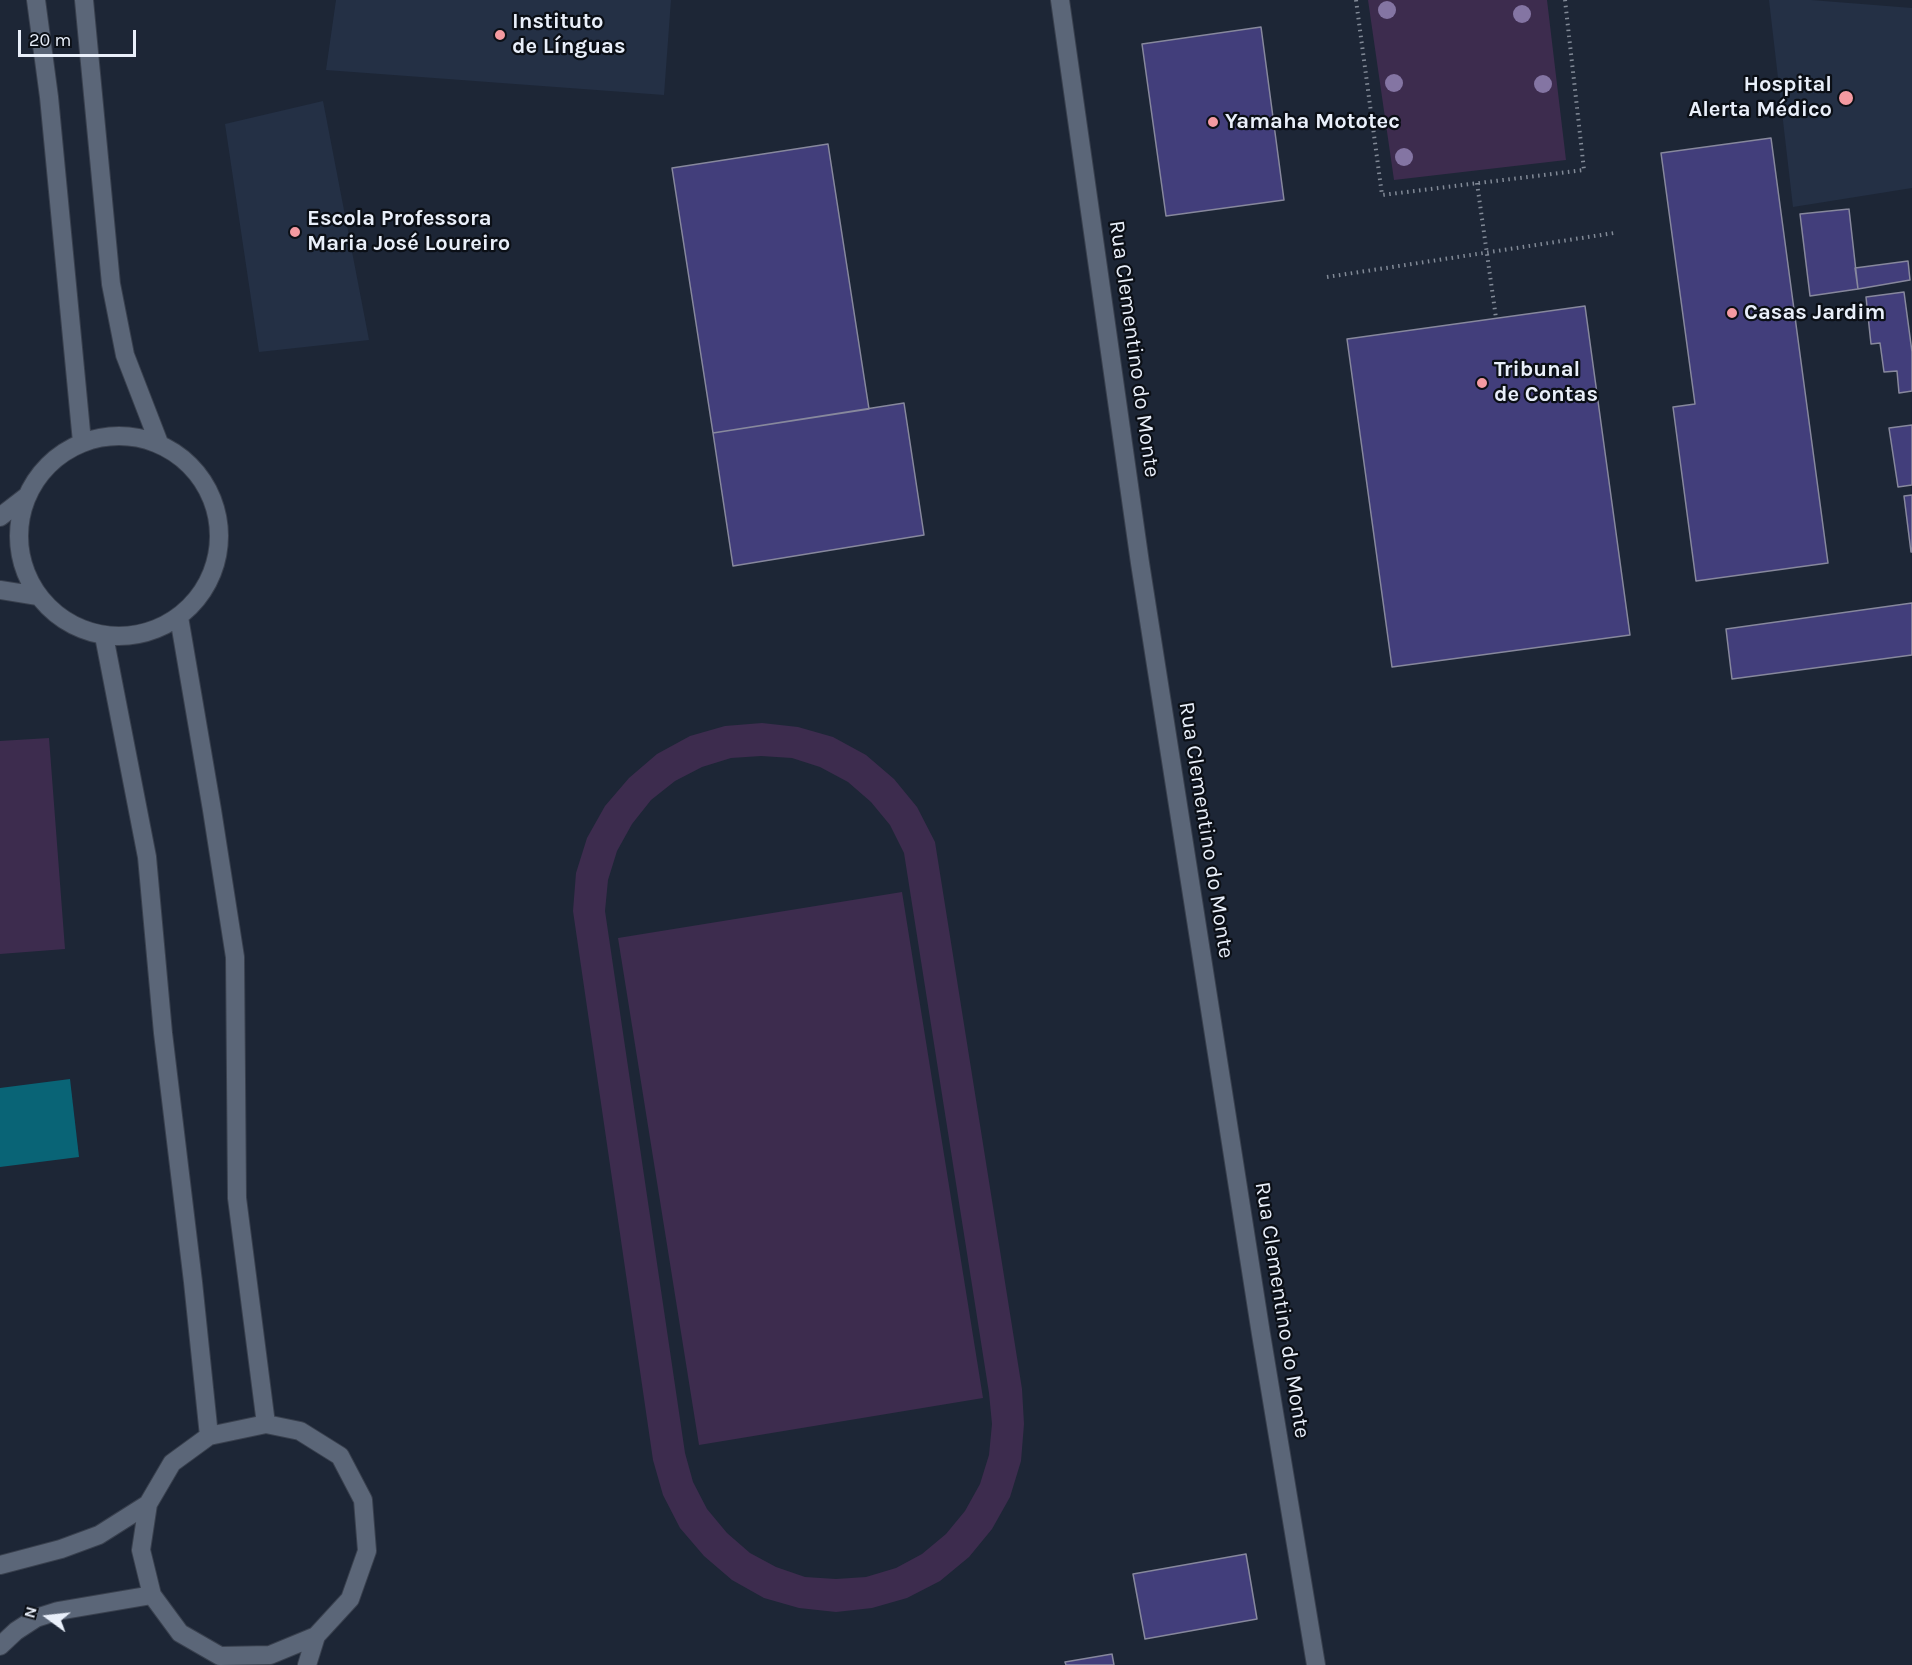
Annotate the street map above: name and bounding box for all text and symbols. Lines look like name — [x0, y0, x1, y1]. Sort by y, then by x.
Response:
place label: Instituto de Línguas — [512, 9, 626, 60]
scale bar — [21, 18, 140, 56]
marker: Instituto de Línguas — [493, 28, 507, 42]
text: 20 m — [29, 29, 71, 51]
place label: Hospital Alerta Médico — [1688, 72, 1832, 124]
marker: Hospital Alerta Médico — [1837, 89, 1855, 107]
place label: Yamaha Mototec — [1225, 109, 1400, 135]
marker: Yamaha Mototec — [1206, 115, 1220, 129]
place label: Escola Professora Maria José Loureiro — [307, 206, 510, 258]
street label: Rua Clementino do Monte — [1103, 219, 1165, 479]
marker: Escola Professora Maria José Loureiro — [288, 225, 302, 239]
place label: Casas Jardim — [1744, 300, 1885, 326]
marker: Casas Jardim — [1725, 306, 1739, 320]
place label: Tribunal de Contas — [1494, 357, 1598, 408]
marker: Tribunal de Contas — [1475, 376, 1489, 390]
street label: Rua Clementino do Monte — [1173, 700, 1239, 960]
street label: Rua Clementino do Monte — [1249, 1180, 1315, 1440]
north arrow — [18, 1587, 78, 1647]
text: N — [19, 1604, 41, 1620]

